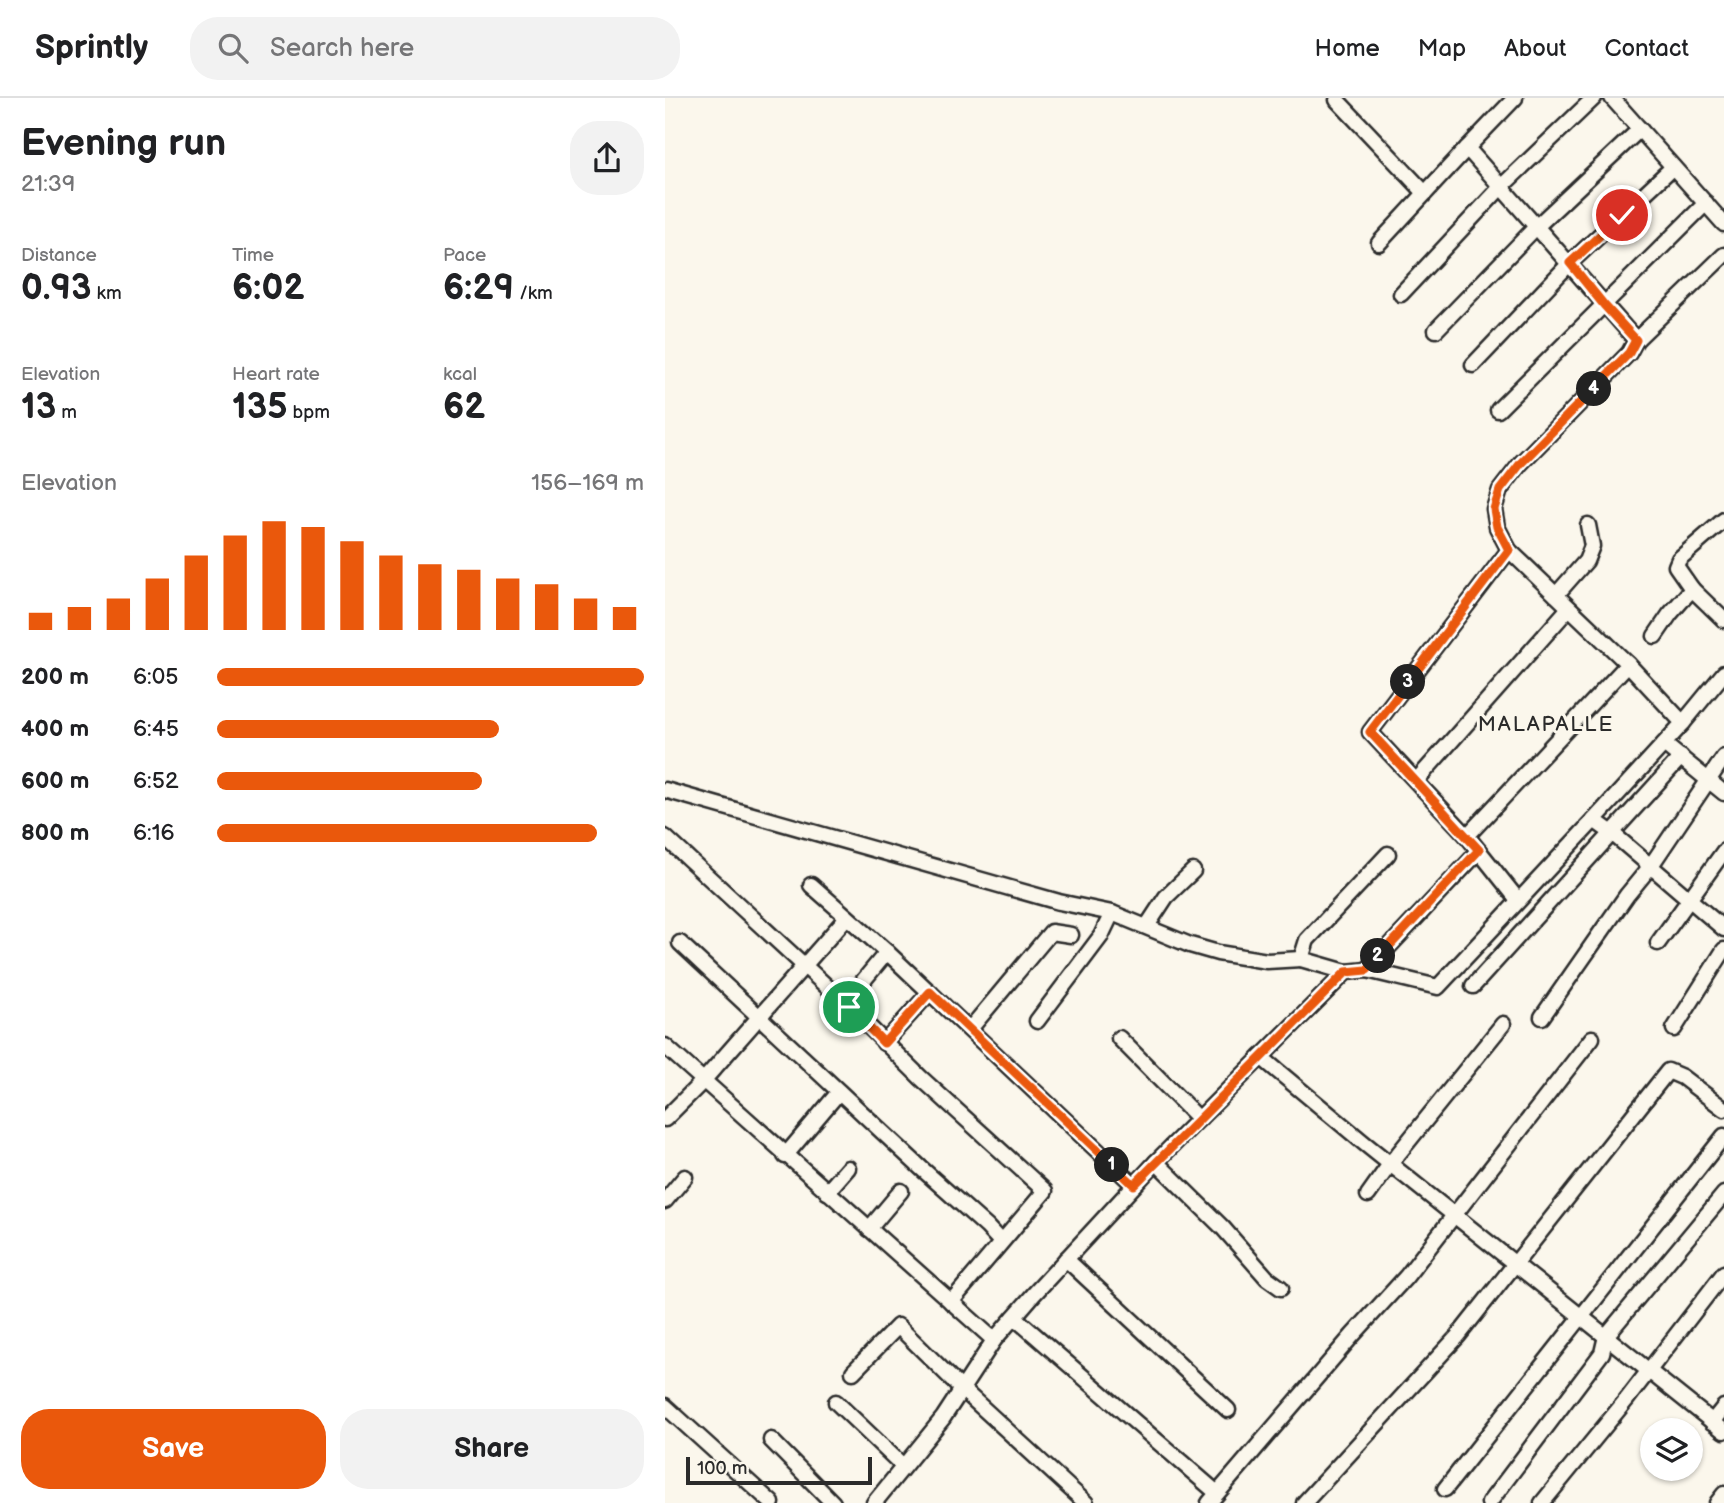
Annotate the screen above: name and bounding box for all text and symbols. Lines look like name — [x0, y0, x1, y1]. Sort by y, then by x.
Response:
search box — [190, 17, 680, 80]
text: Sprintly — [35, 28, 148, 68]
icon: search — [214, 29, 252, 67]
text: Search here — [270, 33, 414, 64]
text: Home — [1315, 34, 1380, 63]
text: Map — [1418, 34, 1466, 63]
text: About — [1504, 34, 1566, 63]
text: Contact — [1604, 34, 1689, 63]
text: Evening run — [21, 121, 226, 166]
button: share — [570, 121, 644, 195]
text: 21:39 — [21, 170, 75, 198]
pin — [1592, 185, 1652, 245]
icon: check — [1603, 196, 1641, 234]
text: Distance — [21, 244, 97, 267]
text: Time — [232, 244, 274, 267]
text: Pace — [443, 244, 486, 267]
text: 0.93 — [21, 267, 91, 310]
text: 6:02 — [232, 267, 304, 310]
text: 6:29 — [443, 267, 514, 310]
text: km — [91, 282, 122, 305]
text: /km — [514, 282, 553, 305]
text: Elevation — [21, 363, 100, 386]
text: Heart rate — [232, 363, 320, 386]
text: kcal — [443, 363, 477, 386]
pin: 4 — [1577, 372, 1611, 406]
text: 4 — [1588, 377, 1599, 400]
text: 13 — [21, 386, 56, 429]
text: 135 — [232, 386, 287, 429]
text: 62 — [443, 386, 485, 429]
text: m — [56, 401, 77, 424]
text: bpm — [287, 401, 330, 424]
text: Elevation — [21, 469, 117, 497]
text: 156–169 m — [531, 469, 644, 497]
text: 200 m — [21, 663, 89, 691]
text: 6:05 — [133, 663, 178, 691]
pin: 3 — [1391, 664, 1425, 700]
text: 3 — [1402, 670, 1413, 693]
district label: MALAPALLE — [1478, 712, 1614, 737]
text: 400 m — [21, 715, 89, 743]
text: 6:45 — [133, 715, 179, 743]
text: 600 m — [21, 767, 89, 795]
text: 6:52 — [133, 767, 178, 795]
text: 800 m — [21, 819, 89, 847]
text: 6:16 — [133, 819, 175, 847]
pin: 2 — [1361, 938, 1395, 974]
text: 2 — [1372, 944, 1383, 967]
pin — [819, 977, 879, 1037]
icon: arrive — [830, 988, 868, 1026]
pin: 1 — [1095, 1148, 1129, 1182]
text: 1 — [1108, 1153, 1116, 1176]
button: Save — [21, 1409, 326, 1489]
button: Share — [340, 1409, 644, 1489]
map controls — [1640, 1418, 1703, 1481]
button: layers — [1640, 1418, 1703, 1481]
scale bar — [686, 1454, 871, 1486]
text: 100 m — [697, 1457, 748, 1480]

